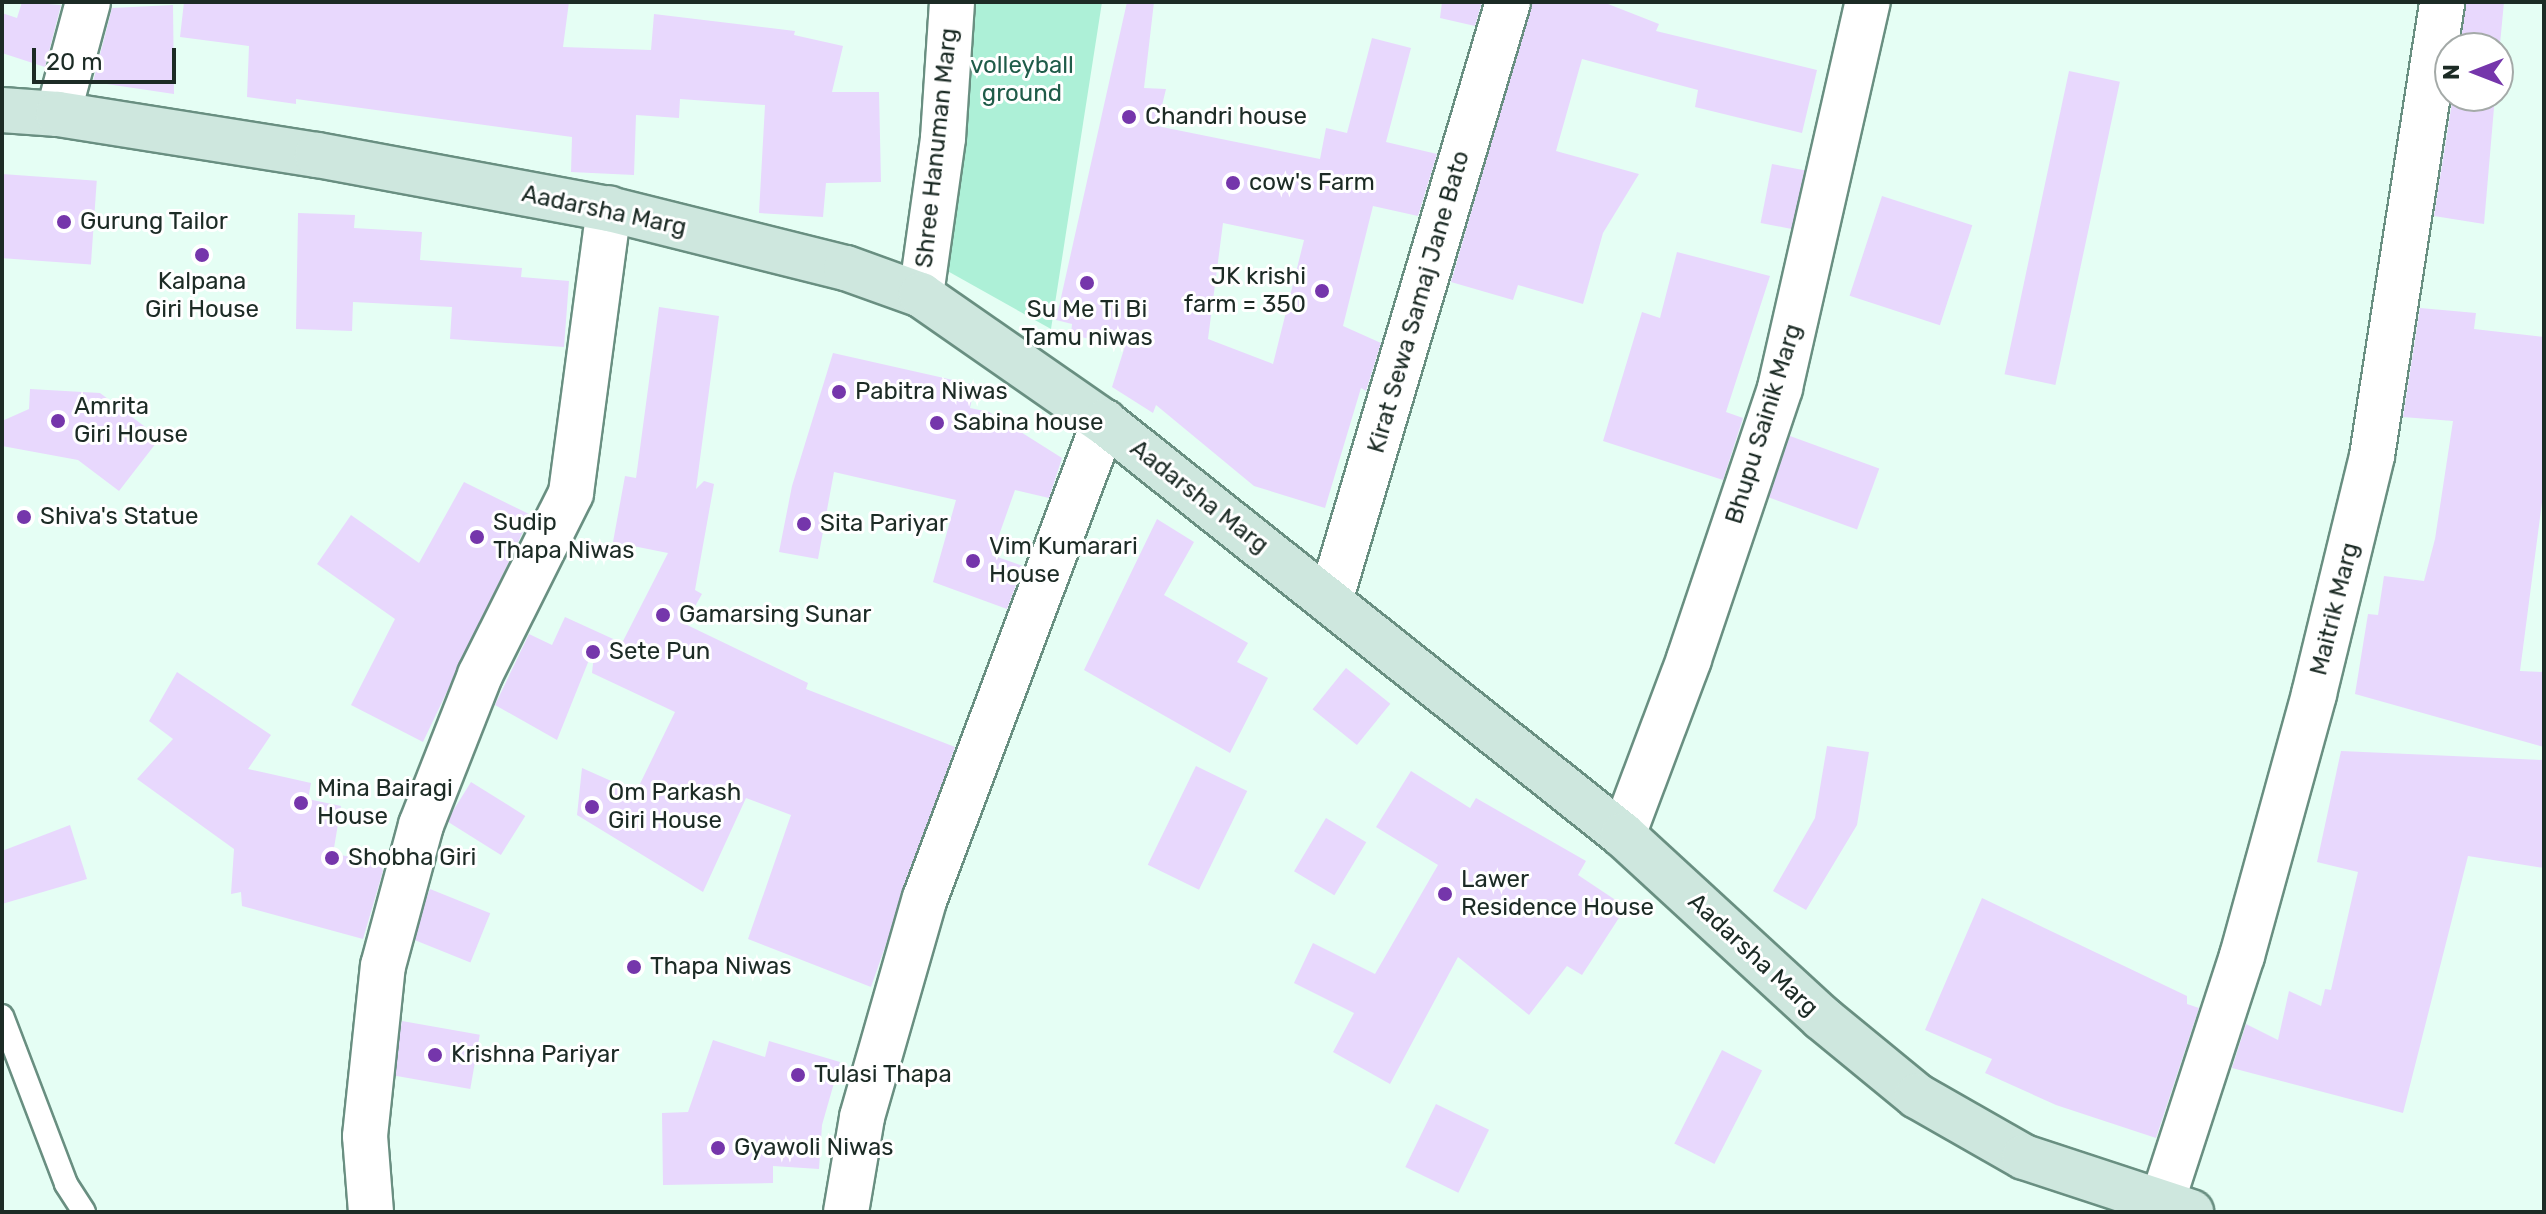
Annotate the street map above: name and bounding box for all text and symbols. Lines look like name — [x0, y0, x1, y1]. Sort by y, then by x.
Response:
street label: Shree Hanuman Marg — [910, 27, 964, 269]
scale bar — [36, 32, 180, 82]
north arrow — [2434, 32, 2514, 112]
text: 20 m — [46, 48, 103, 76]
park label: volleyball ground — [970, 52, 1074, 108]
text: N — [2438, 64, 2465, 80]
place label: Chandri house — [1145, 103, 1307, 131]
marker: Chandri house — [1120, 108, 1138, 126]
street label: Kirat Sewa Samaj Jane Bato — [1362, 148, 1476, 456]
place label: cow's Farm — [1249, 169, 1375, 197]
marker: cow's Farm — [1224, 174, 1242, 192]
street label: Aadarsha Marg — [519, 180, 689, 242]
place label: Gurung Tailor — [80, 208, 229, 236]
marker: Gurung Tailor — [55, 213, 73, 231]
marker: Kalpana Giri House — [193, 246, 211, 264]
place label: JK krishi farm = 350 — [1184, 263, 1306, 319]
place label: Kalpana Giri House — [145, 268, 259, 324]
marker: Su Me Ti Bi Tamu niwas — [1078, 274, 1096, 292]
marker: JK krishi farm = 350 — [1313, 282, 1331, 300]
place label: Su Me Ti Bi Tamu niwas — [1021, 296, 1153, 352]
street label: Bhupu Sainik Marg — [1720, 320, 1808, 528]
place label: Pabitra Niwas — [855, 378, 1008, 406]
marker: Pabitra Niwas — [830, 383, 848, 401]
place label: Amrita Giri House — [74, 393, 188, 449]
place label: Sabina house — [953, 409, 1103, 437]
marker: Amrita Giri House — [49, 412, 67, 430]
marker: Sabina house — [928, 414, 946, 432]
street label: Aadarsha Marg — [1124, 434, 1274, 560]
place label: Shiva's Statue — [40, 503, 198, 531]
marker: Shiva's Statue — [15, 508, 33, 526]
place label: Sudip Thapa Niwas — [493, 509, 635, 565]
place label: Sita Pariyar — [820, 510, 948, 538]
marker: Sita Pariyar — [795, 515, 813, 533]
marker: Sudip Thapa Niwas — [468, 528, 486, 546]
place label: Vim Kumarari House — [989, 533, 1138, 589]
street label: Maitrik Marg — [2305, 539, 2365, 679]
marker: Vim Kumarari House — [964, 552, 982, 570]
place label: Gamarsing Sunar — [679, 601, 871, 629]
marker: Gamarsing Sunar — [654, 606, 672, 624]
place label: Sete Pun — [609, 638, 710, 666]
marker: Sete Pun — [584, 643, 602, 661]
place label: Mina Bairagi House — [317, 775, 453, 831]
place label: Om Parkash Giri House — [608, 779, 741, 835]
marker: Mina Bairagi House — [292, 794, 310, 812]
marker: Om Parkash Giri House — [583, 798, 601, 816]
place label: Shobha Giri — [348, 844, 476, 872]
marker: Shobha Giri — [323, 849, 341, 867]
place label: Lawer Residence House — [1461, 866, 1654, 922]
marker: Lawer Residence House — [1436, 885, 1454, 903]
street label: Aadarsha Marg — [1682, 887, 1824, 1023]
place label: Thapa Niwas — [650, 953, 792, 981]
marker: Thapa Niwas — [625, 958, 643, 976]
place label: Krishna Pariyar — [451, 1041, 619, 1069]
marker: Krishna Pariyar — [426, 1046, 444, 1064]
place label: Tulasi Thapa — [814, 1061, 952, 1089]
marker: Tulasi Thapa — [789, 1066, 807, 1084]
place label: Gyawoli Niwas — [734, 1134, 893, 1162]
marker: Gyawoli Niwas — [709, 1139, 727, 1157]

